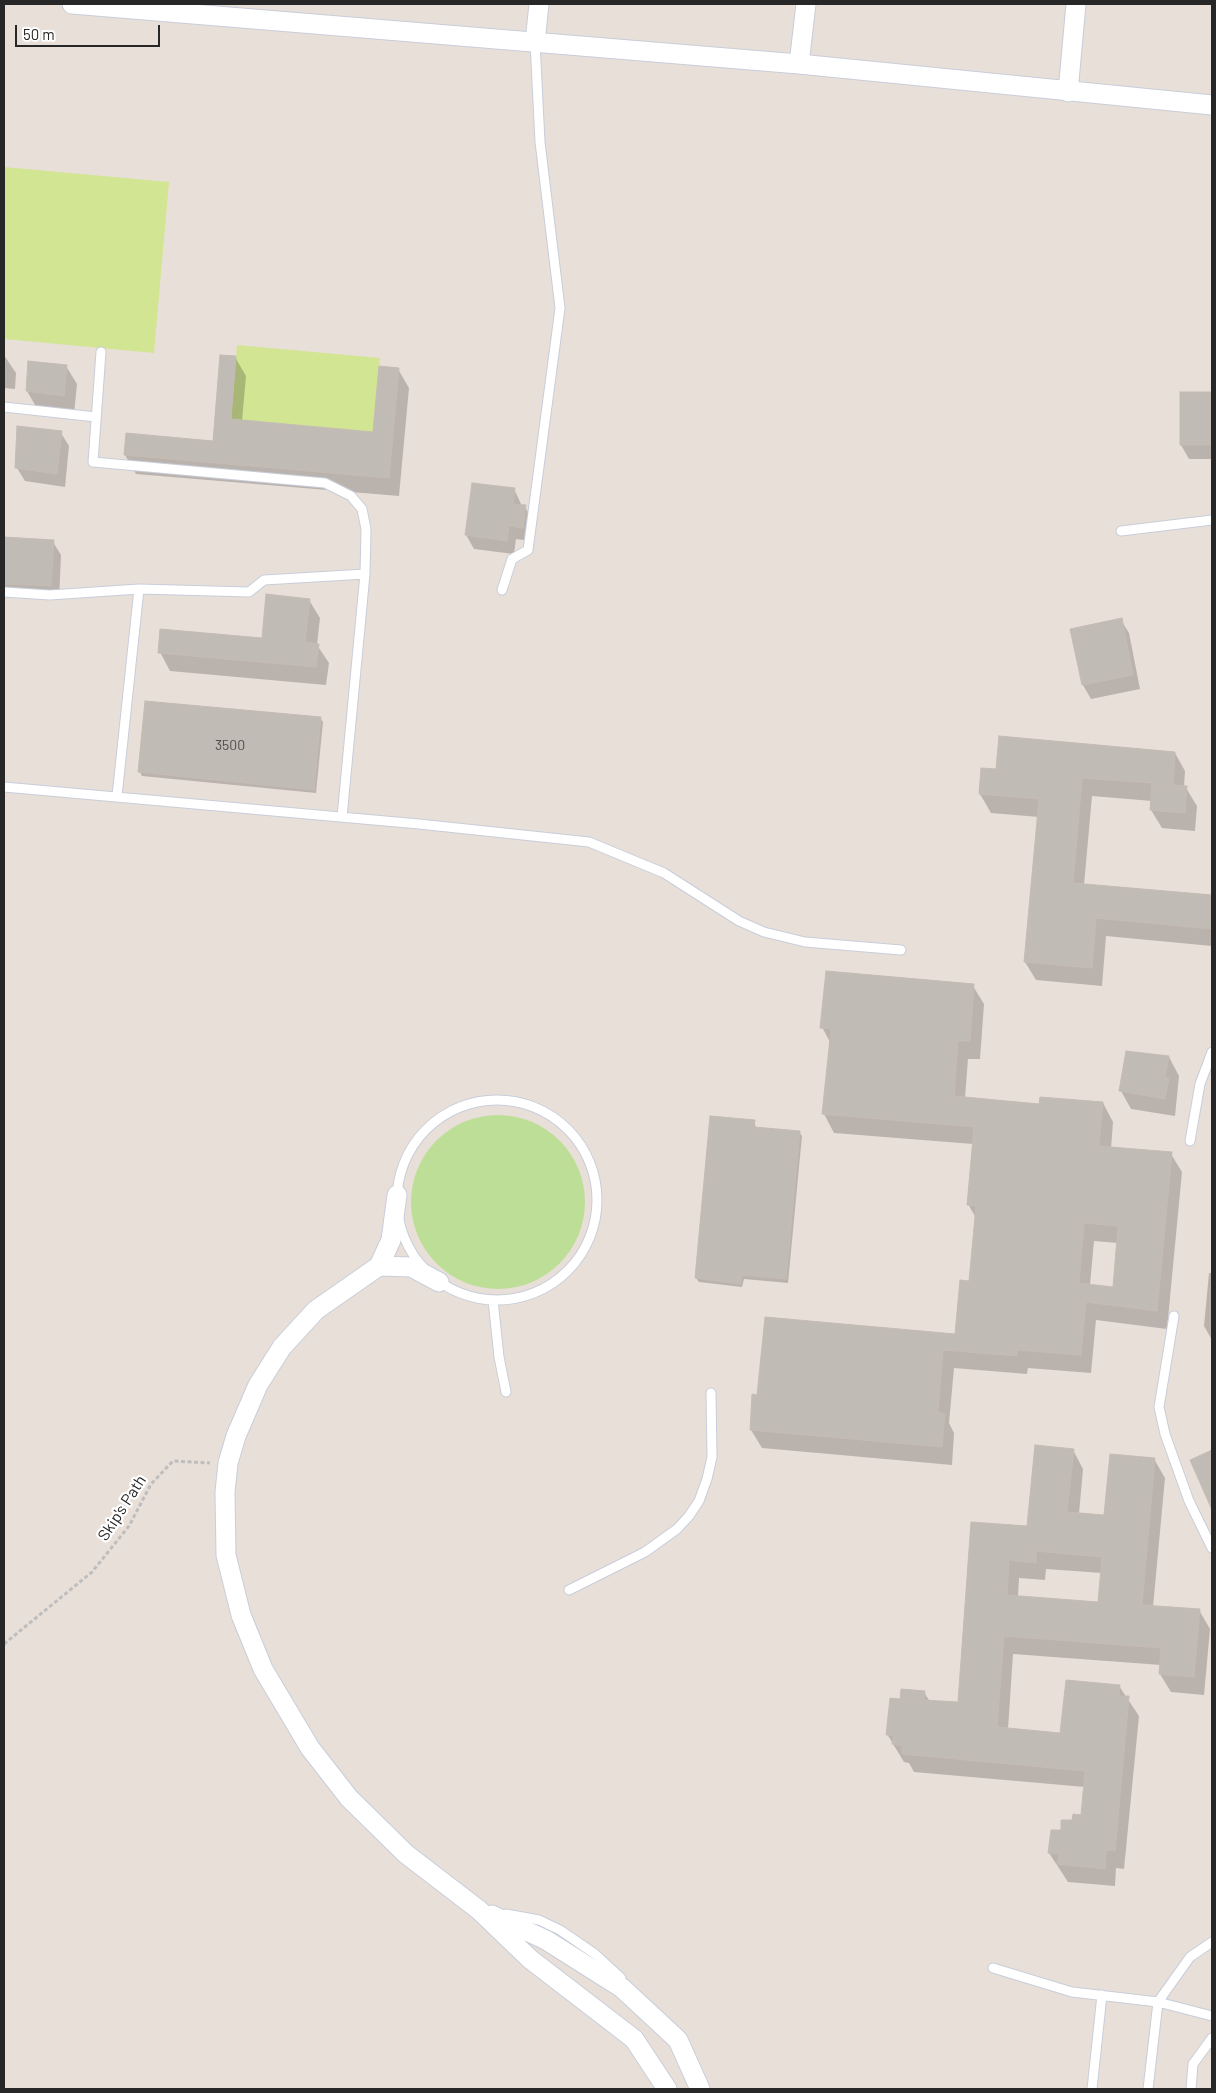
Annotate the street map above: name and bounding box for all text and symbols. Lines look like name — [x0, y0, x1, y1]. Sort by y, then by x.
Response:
scale bar — [18, 15, 162, 47]
text: 50 m — [23, 25, 55, 43]
house number: 3500 — [215, 737, 245, 753]
street label: Skip's Path — [94, 1472, 150, 1544]

